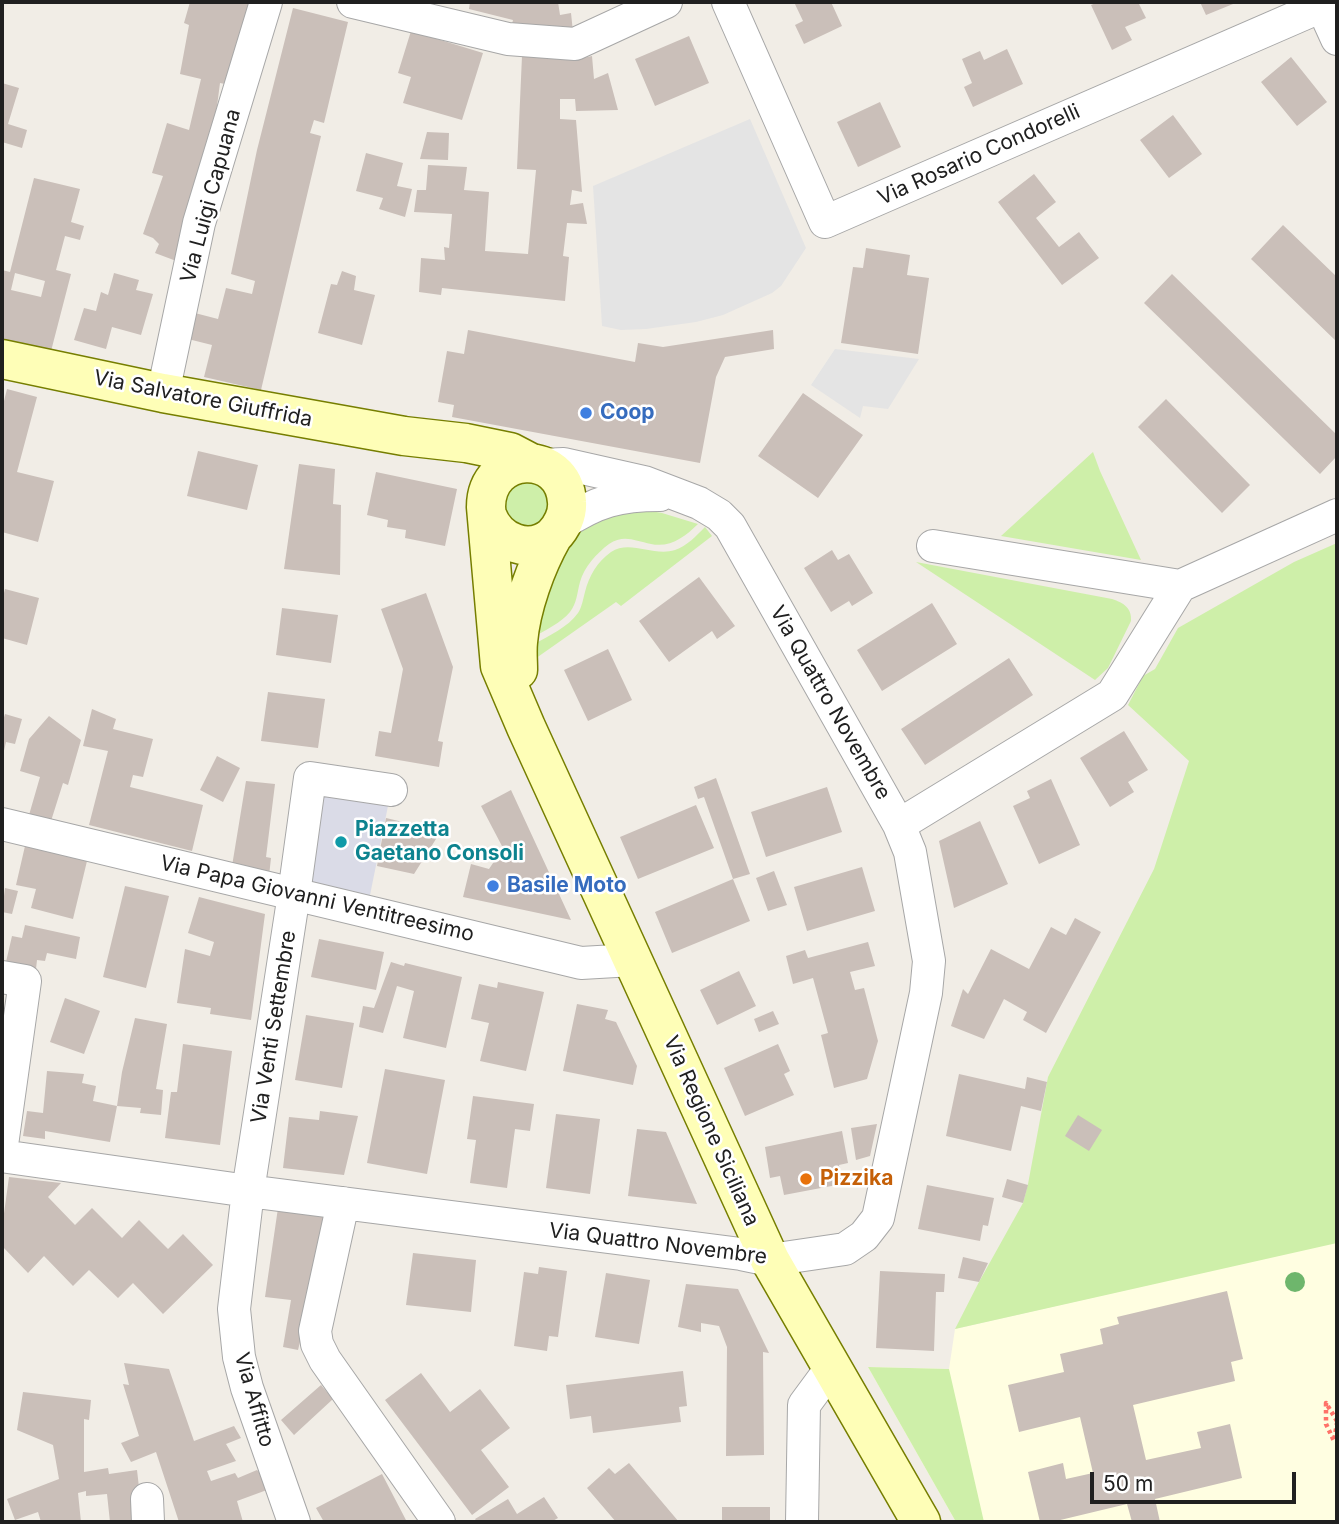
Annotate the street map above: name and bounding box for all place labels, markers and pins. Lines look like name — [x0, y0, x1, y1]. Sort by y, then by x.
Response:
place label: Coop — [600, 400, 655, 426]
marker: Coop — [578, 405, 594, 421]
place label: Piazzetta Gaetano Consoli — [355, 817, 524, 867]
marker: Piazzetta Gaetano Consoli — [333, 834, 349, 850]
place label: Basile Moto — [507, 873, 627, 899]
marker: Basile Moto — [485, 878, 501, 894]
place label: Pizzika — [820, 1166, 893, 1192]
marker: Pizzika — [798, 1171, 814, 1187]

